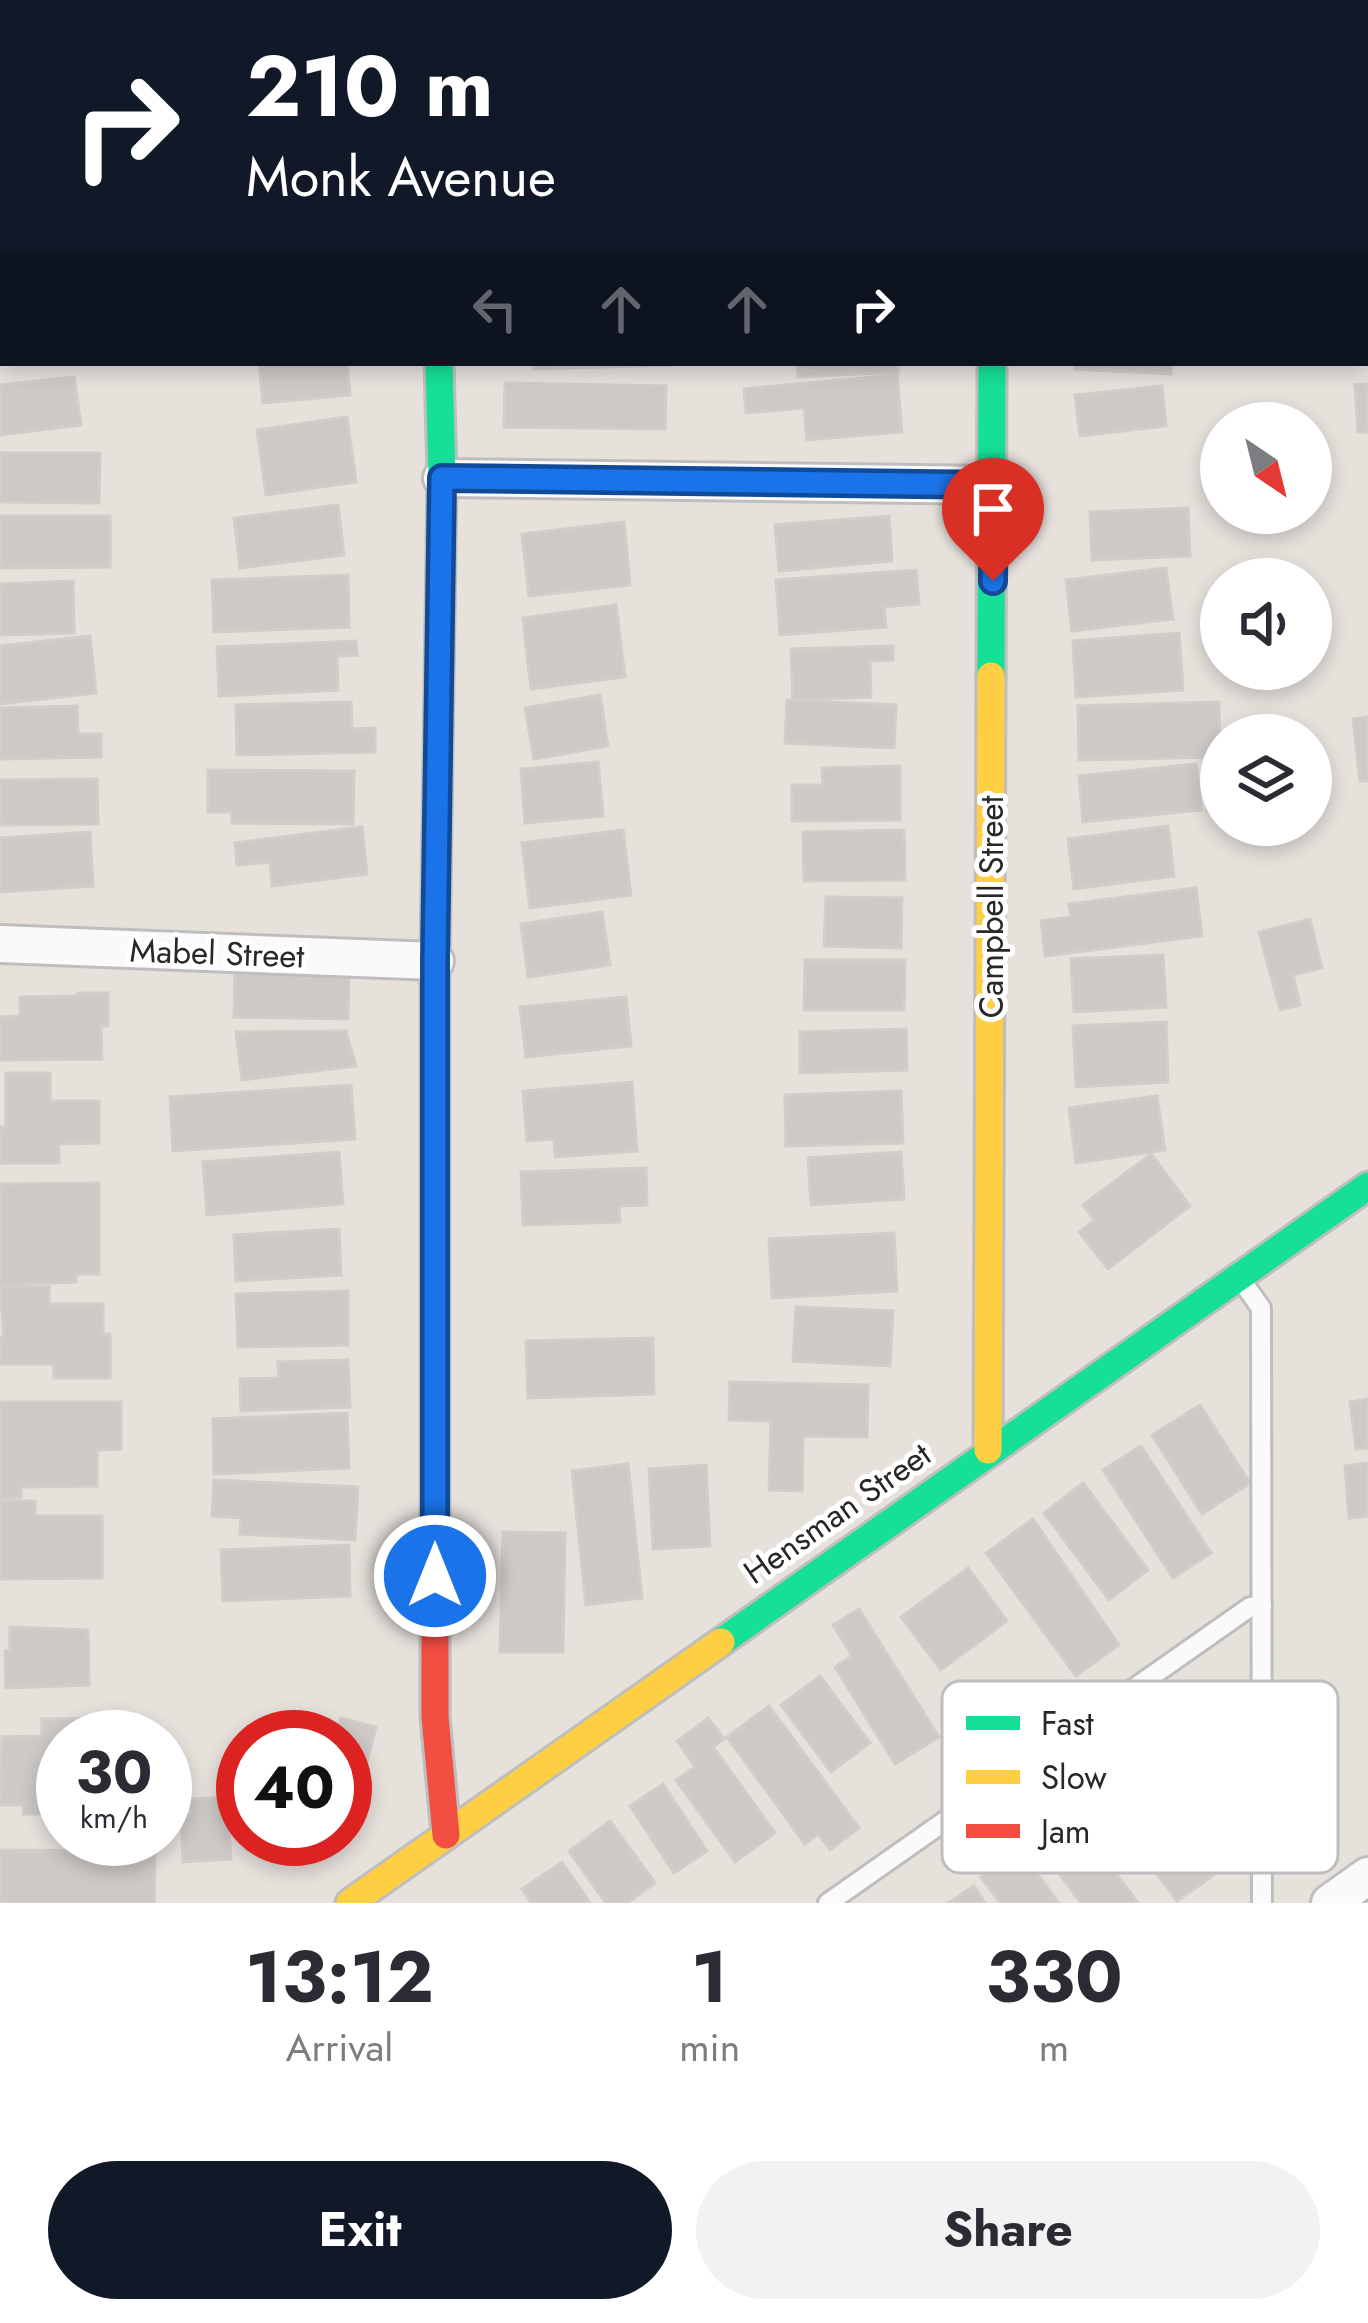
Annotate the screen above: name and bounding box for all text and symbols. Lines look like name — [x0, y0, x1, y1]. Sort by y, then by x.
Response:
text: 210 m — [246, 26, 494, 148]
icon: right — [48, 48, 204, 204]
text: Monk Avenue — [246, 138, 556, 216]
icon: left — [462, 276, 528, 342]
icon: ahead — [588, 276, 654, 342]
icon: ahead — [714, 276, 780, 342]
icon: right — [840, 276, 906, 342]
north arrow — [1200, 402, 1332, 534]
map controls — [1200, 402, 1332, 846]
pin — [942, 458, 1044, 581]
icon: arrive — [960, 476, 1026, 542]
button: sound — [1200, 558, 1332, 690]
button: layers — [1200, 714, 1332, 846]
street label: Campbell Street — [968, 796, 1015, 1018]
street label: Mabel Street — [129, 926, 305, 980]
street label: Hensman Street — [734, 1431, 940, 1595]
position arrow — [372, 1513, 498, 1639]
legend — [942, 1681, 1338, 1873]
text: Fast — [1041, 1700, 1094, 1747]
speed limit sign: 40 — [216, 1710, 372, 1866]
text: 30 — [76, 1729, 152, 1816]
text: Slow — [1041, 1754, 1107, 1801]
text: km/h — [80, 1796, 148, 1839]
text: Jam — [1037, 1808, 1091, 1855]
text: 13:12 — [245, 1925, 434, 2029]
text: 1 — [691, 1925, 728, 2029]
text: 330 — [986, 1925, 1123, 2029]
text: Arrival — [286, 2019, 393, 2076]
text: min — [679, 2019, 740, 2076]
text: m — [1039, 2019, 1069, 2076]
button: Exit — [48, 2161, 672, 2299]
button: Share — [696, 2161, 1320, 2299]

